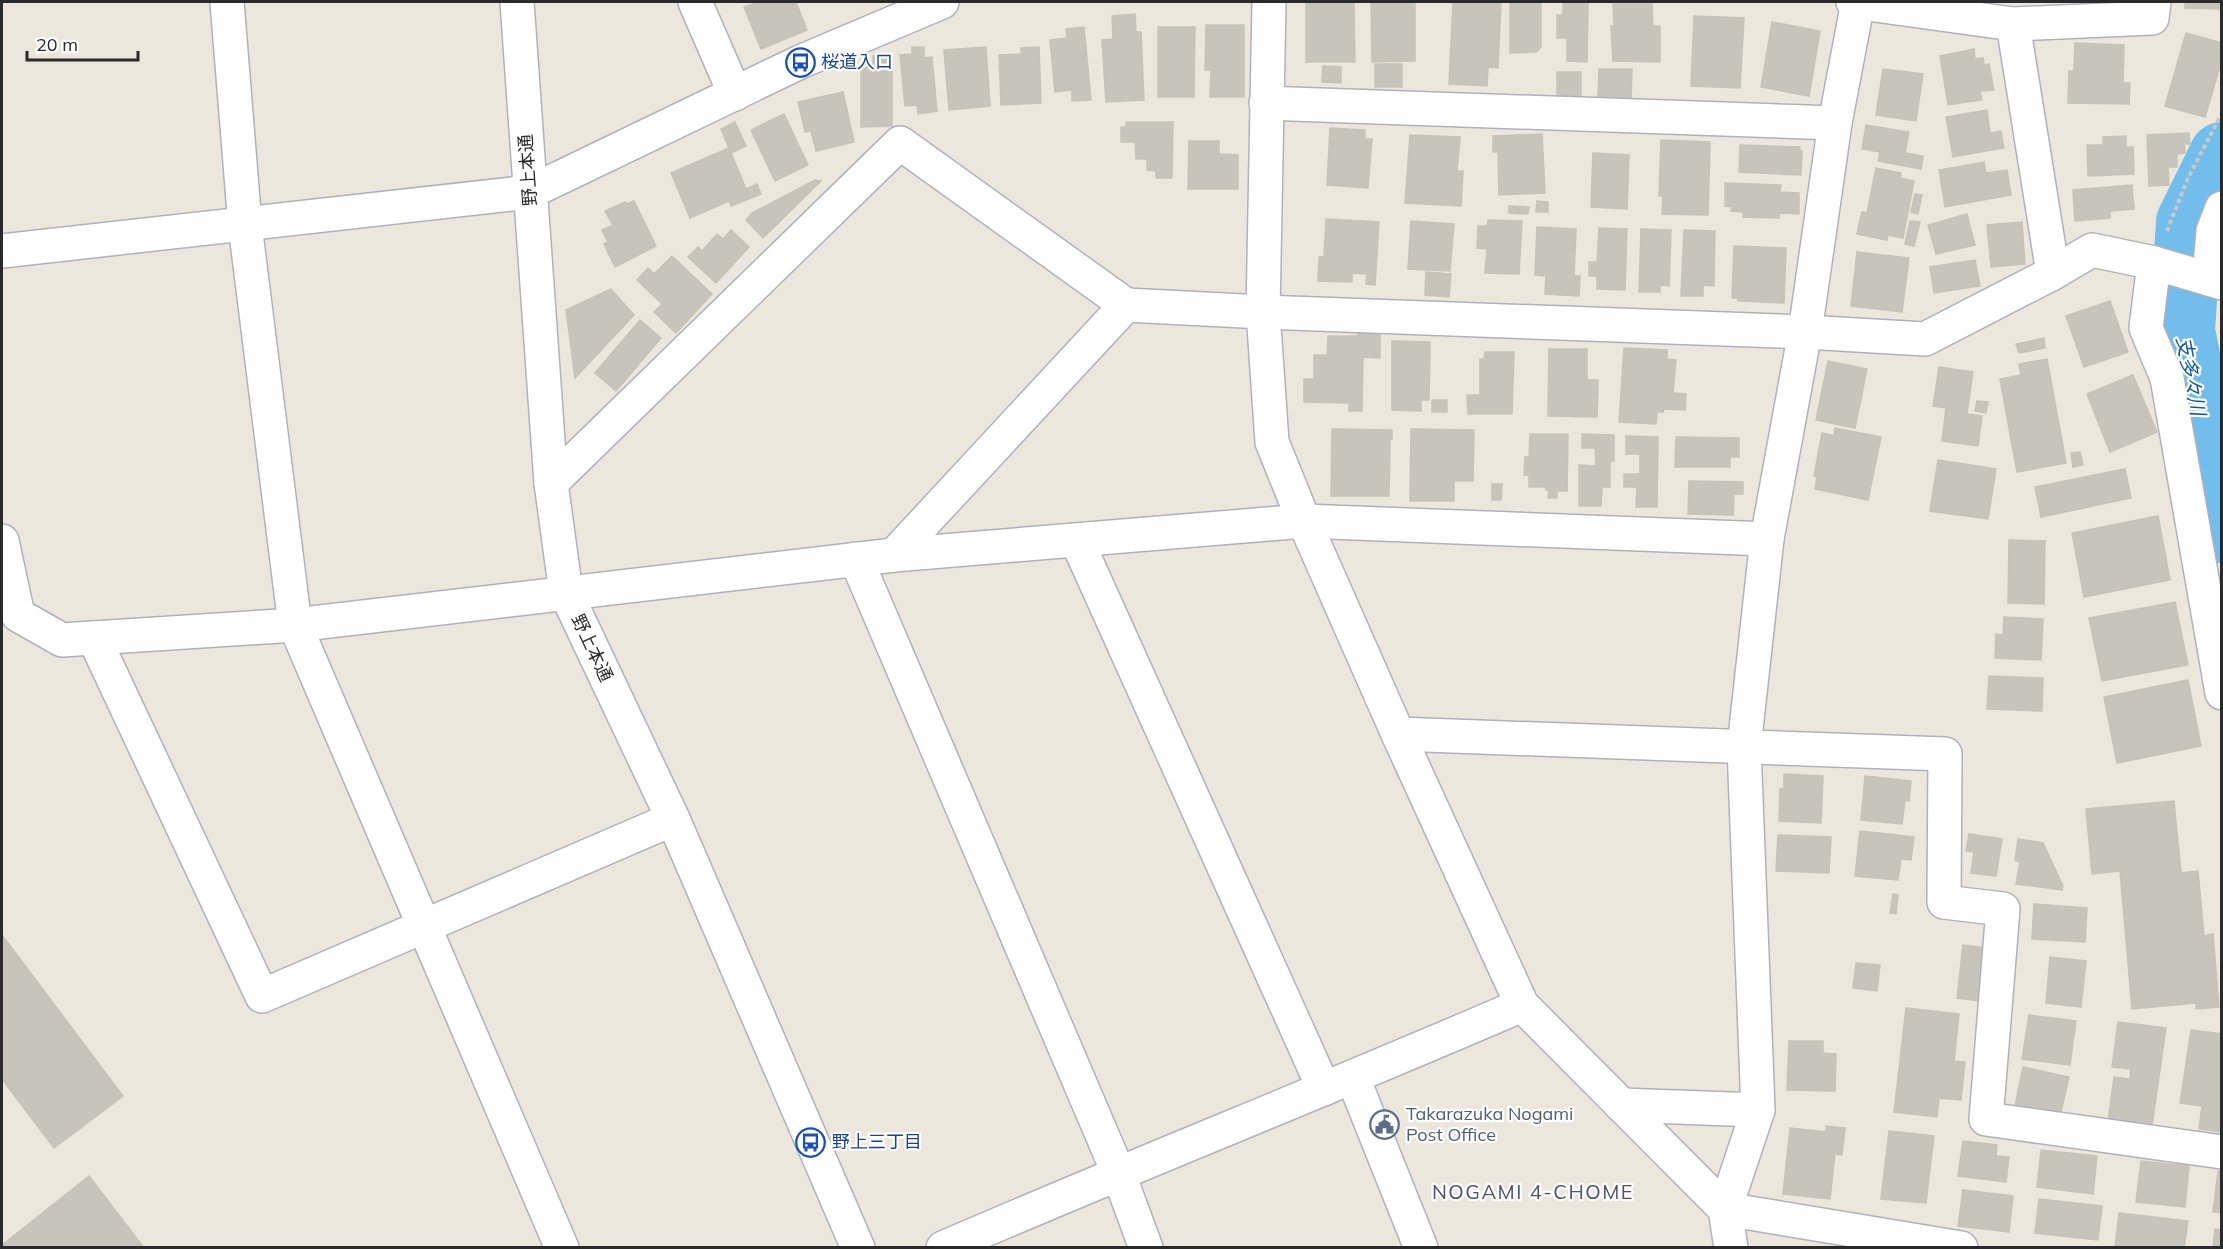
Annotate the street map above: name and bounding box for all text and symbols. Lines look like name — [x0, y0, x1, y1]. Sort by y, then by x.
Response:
scale bar — [27, 24, 138, 62]
text: 20 m — [36, 33, 78, 56]
bus stop icon: 桜道入口 — [784, 46, 816, 78]
place label: 桜道入口 — [821, 50, 893, 73]
street label: 野上本通 — [514, 133, 541, 207]
water label: 支多々川 — [2172, 334, 2212, 420]
street label: 野上本通 — [567, 610, 618, 685]
place label: Takarazuka Nogami Post Office — [1406, 1102, 1573, 1146]
public building icon: Takarazuka Nogami Post Office — [1369, 1108, 1401, 1140]
bus stop icon: 野上三丁目 — [795, 1126, 827, 1158]
place label: 野上三丁目 — [832, 1130, 922, 1153]
district label: NOGAMI 4-CHOME — [1432, 1179, 1634, 1204]

